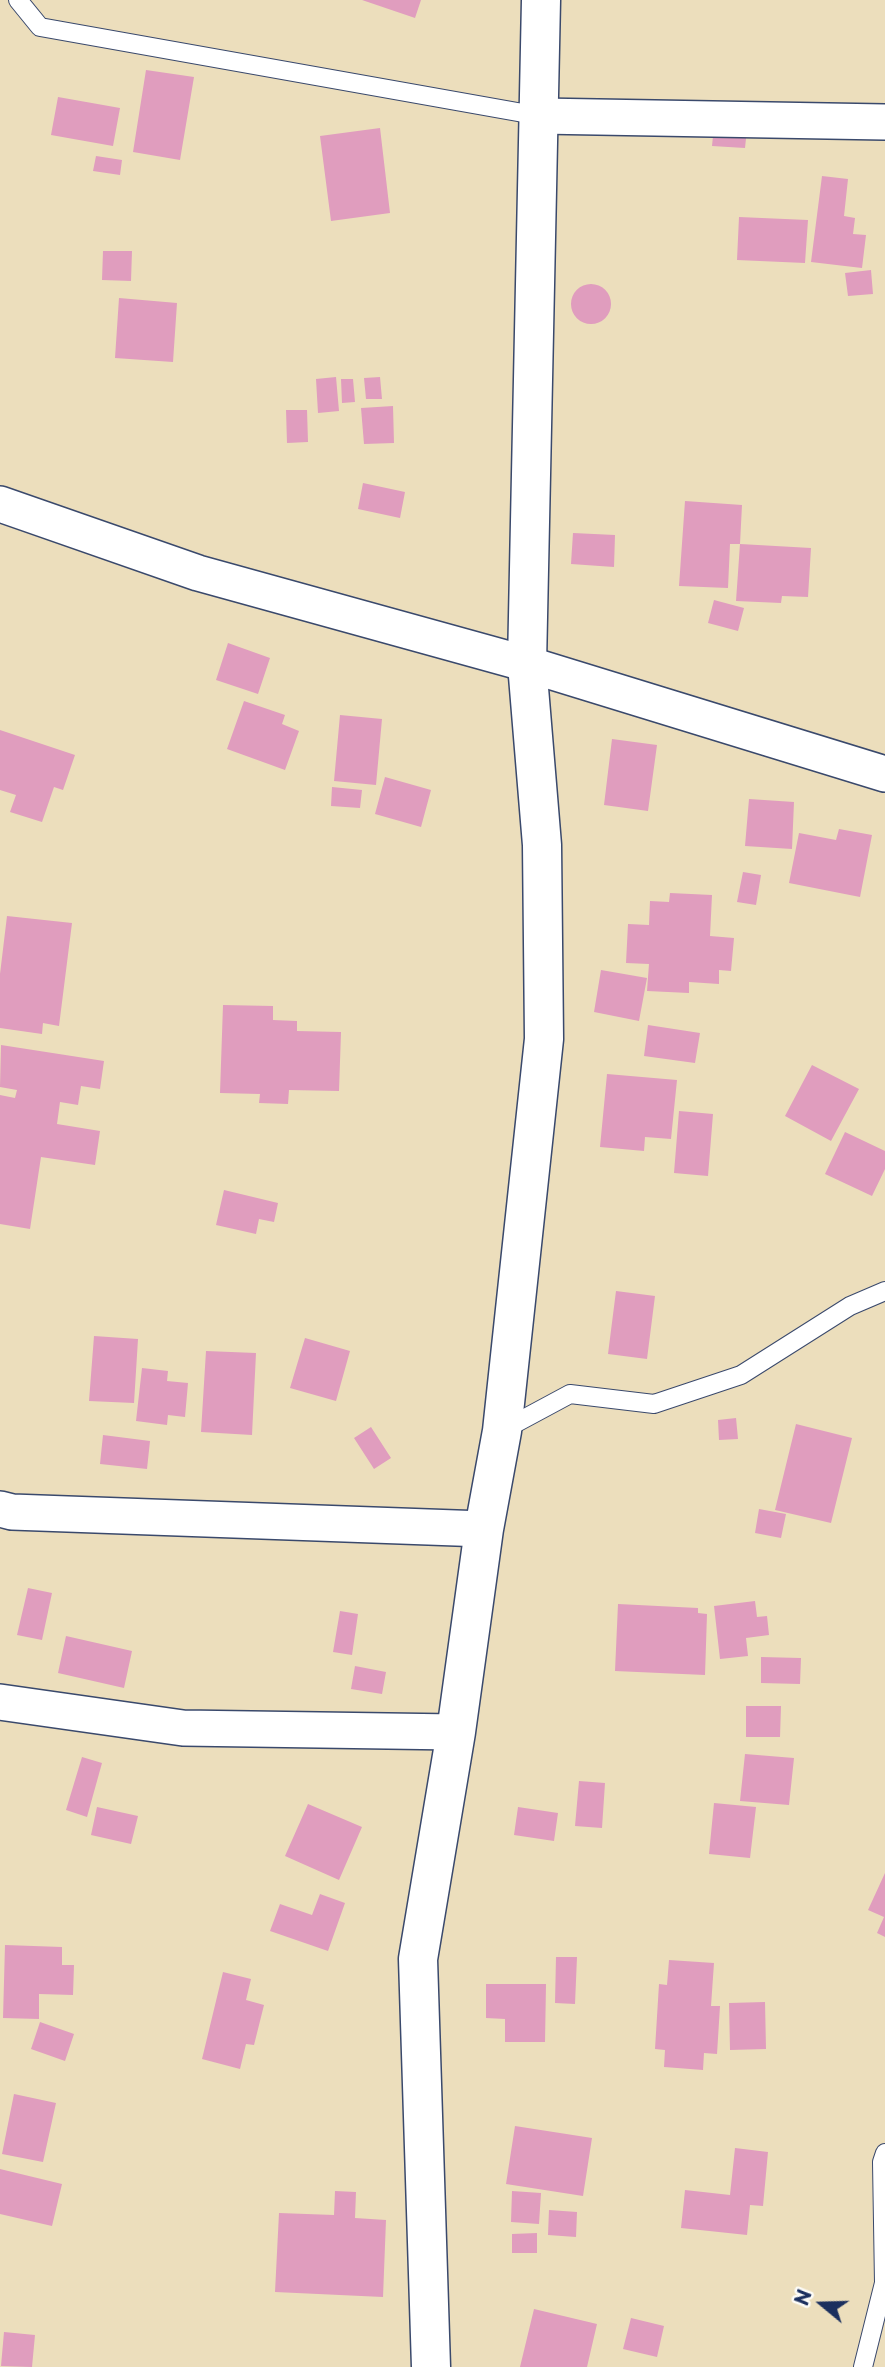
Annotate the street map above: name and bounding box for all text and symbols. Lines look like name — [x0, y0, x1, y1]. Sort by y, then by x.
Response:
north arrow — [787, 2269, 857, 2339]
text: N — [786, 2285, 818, 2309]

